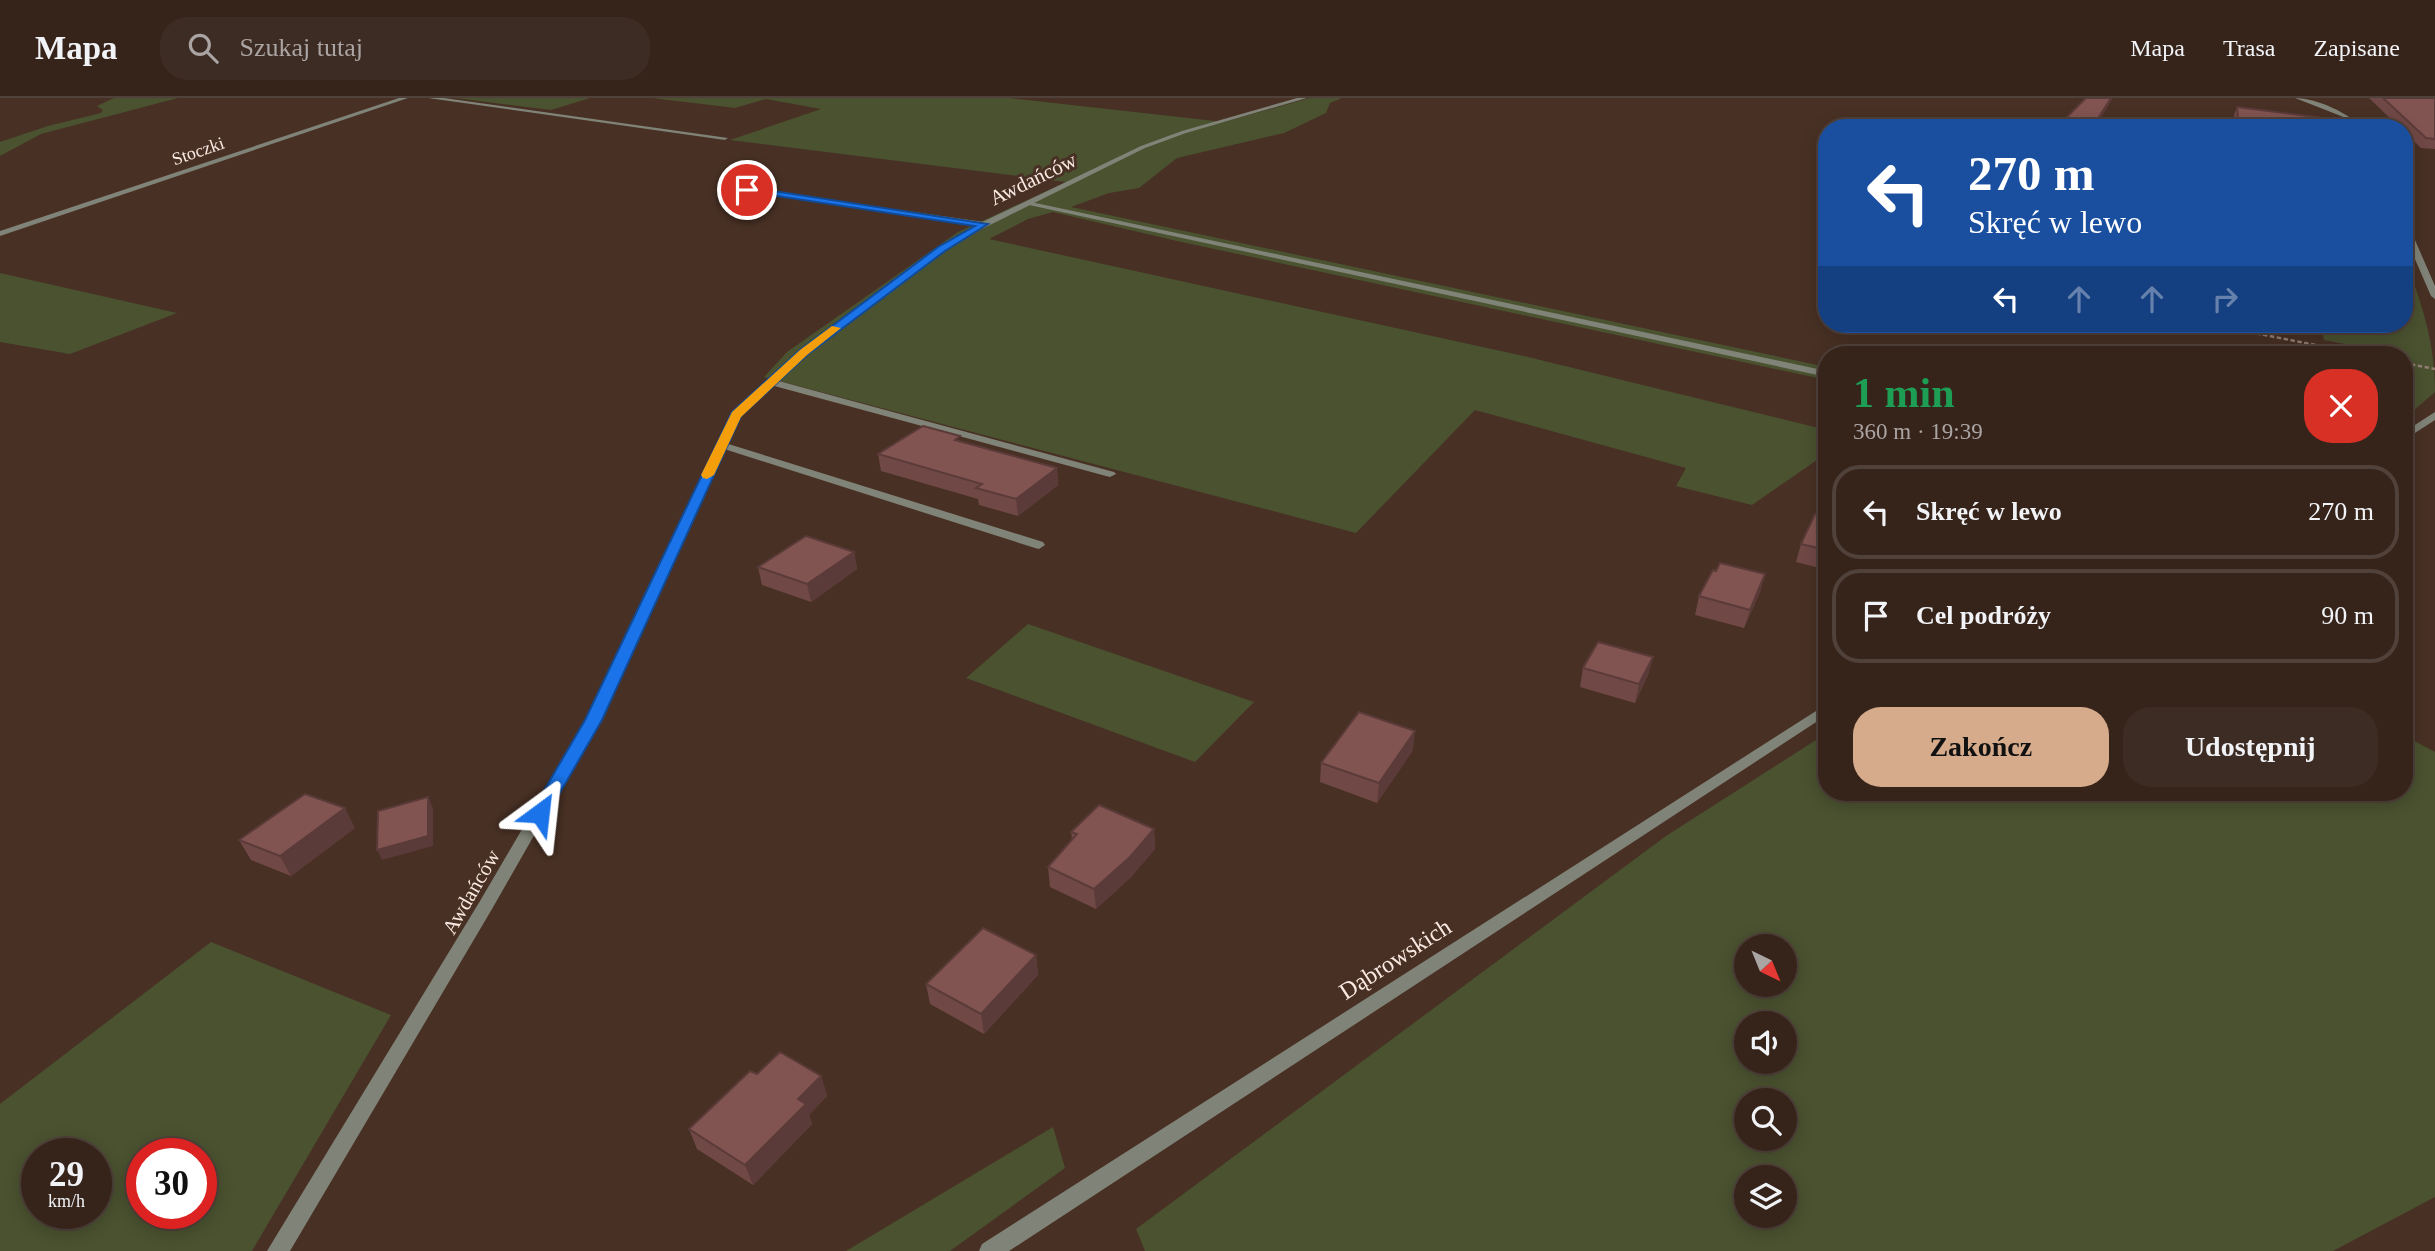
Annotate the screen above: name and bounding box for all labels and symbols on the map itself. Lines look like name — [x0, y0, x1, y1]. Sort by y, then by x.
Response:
street label: Stoczki — [169, 133, 227, 169]
street label: Awdańców — [986, 147, 1081, 210]
pin — [717, 160, 777, 220]
position arrow — [503, 776, 577, 850]
street label: Awdańców — [437, 845, 505, 939]
street label: Dąbrowskich — [1334, 913, 1456, 1005]
north arrow — [1734, 934, 1797, 998]
speed limit sign: 30 — [126, 1138, 217, 1229]

